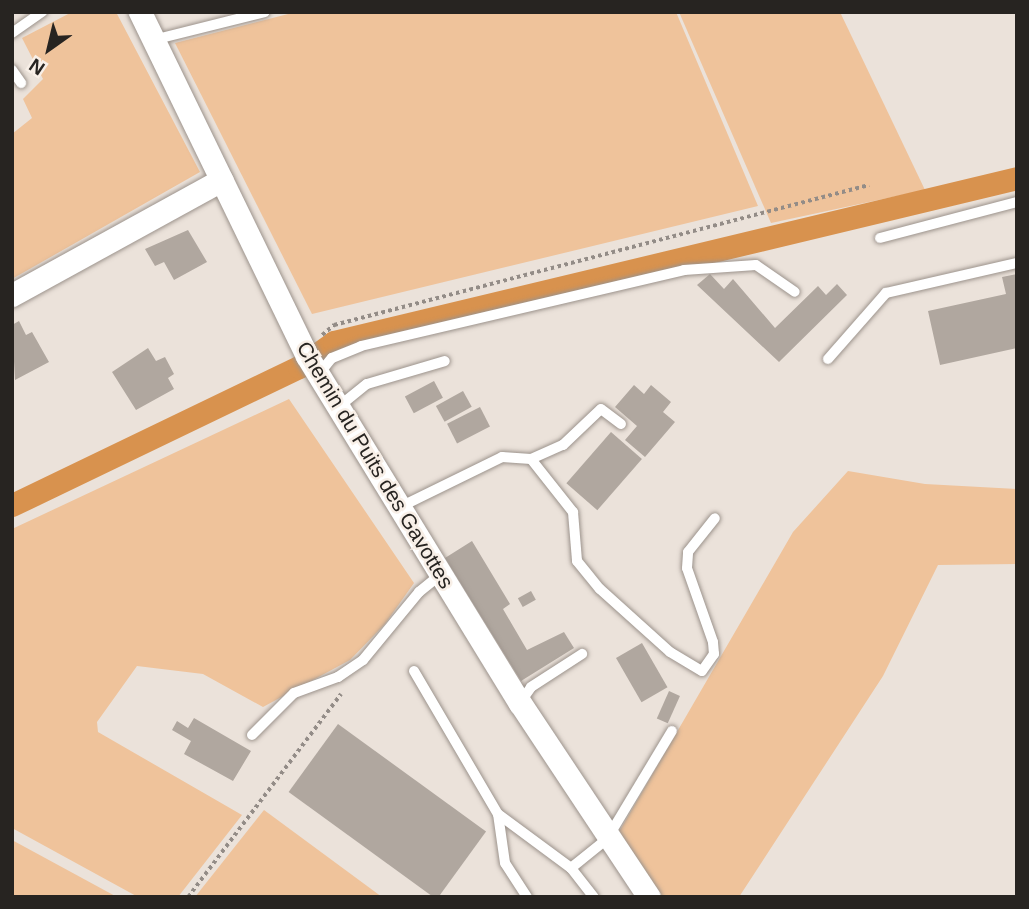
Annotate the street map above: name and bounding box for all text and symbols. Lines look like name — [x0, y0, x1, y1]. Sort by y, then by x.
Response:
north arrow — [14, 14, 84, 84]
text: N — [25, 54, 49, 79]
street label: Chemin du Puits des Gavottes — [291, 337, 459, 593]

